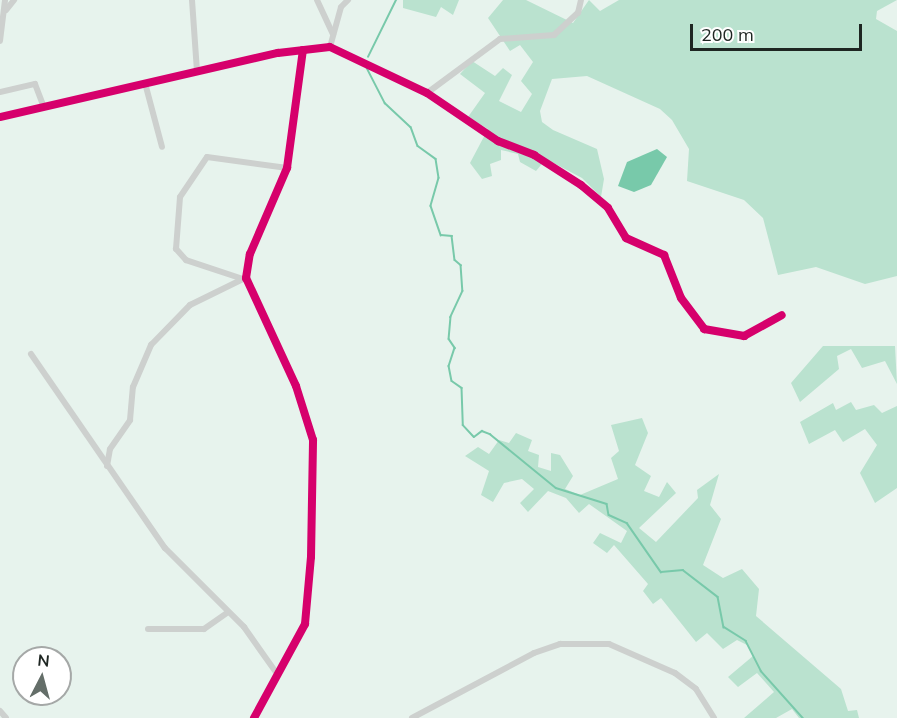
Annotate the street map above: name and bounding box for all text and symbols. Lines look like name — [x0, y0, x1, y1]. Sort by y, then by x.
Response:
scale bar — [693, 12, 866, 50]
text: 200 m — [701, 23, 754, 46]
north arrow — [12, 646, 72, 706]
text: N — [37, 650, 51, 671]

